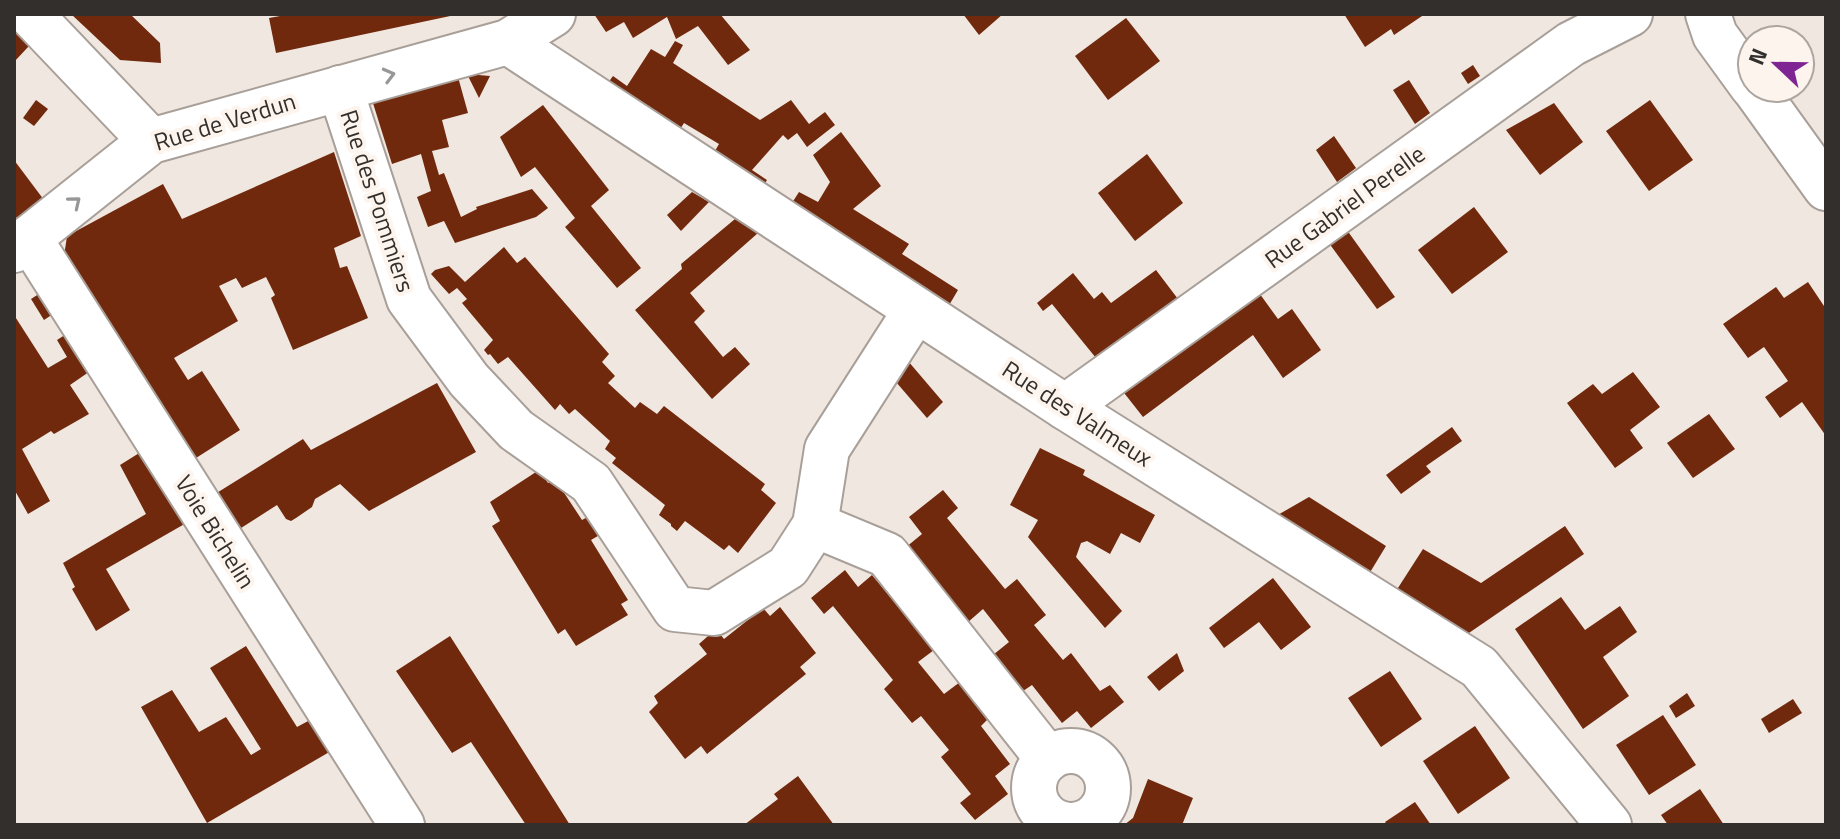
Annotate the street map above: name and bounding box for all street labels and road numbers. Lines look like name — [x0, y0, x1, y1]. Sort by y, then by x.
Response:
street label: Rue de Verdun — [149, 82, 300, 160]
street label: Rue des Pommiers — [331, 105, 424, 297]
street label: Rue Gabriel Perelle — [1257, 136, 1432, 277]
street label: Rue des Valmeux — [995, 351, 1160, 475]
street label: Voie Bichelin — [167, 468, 265, 595]

